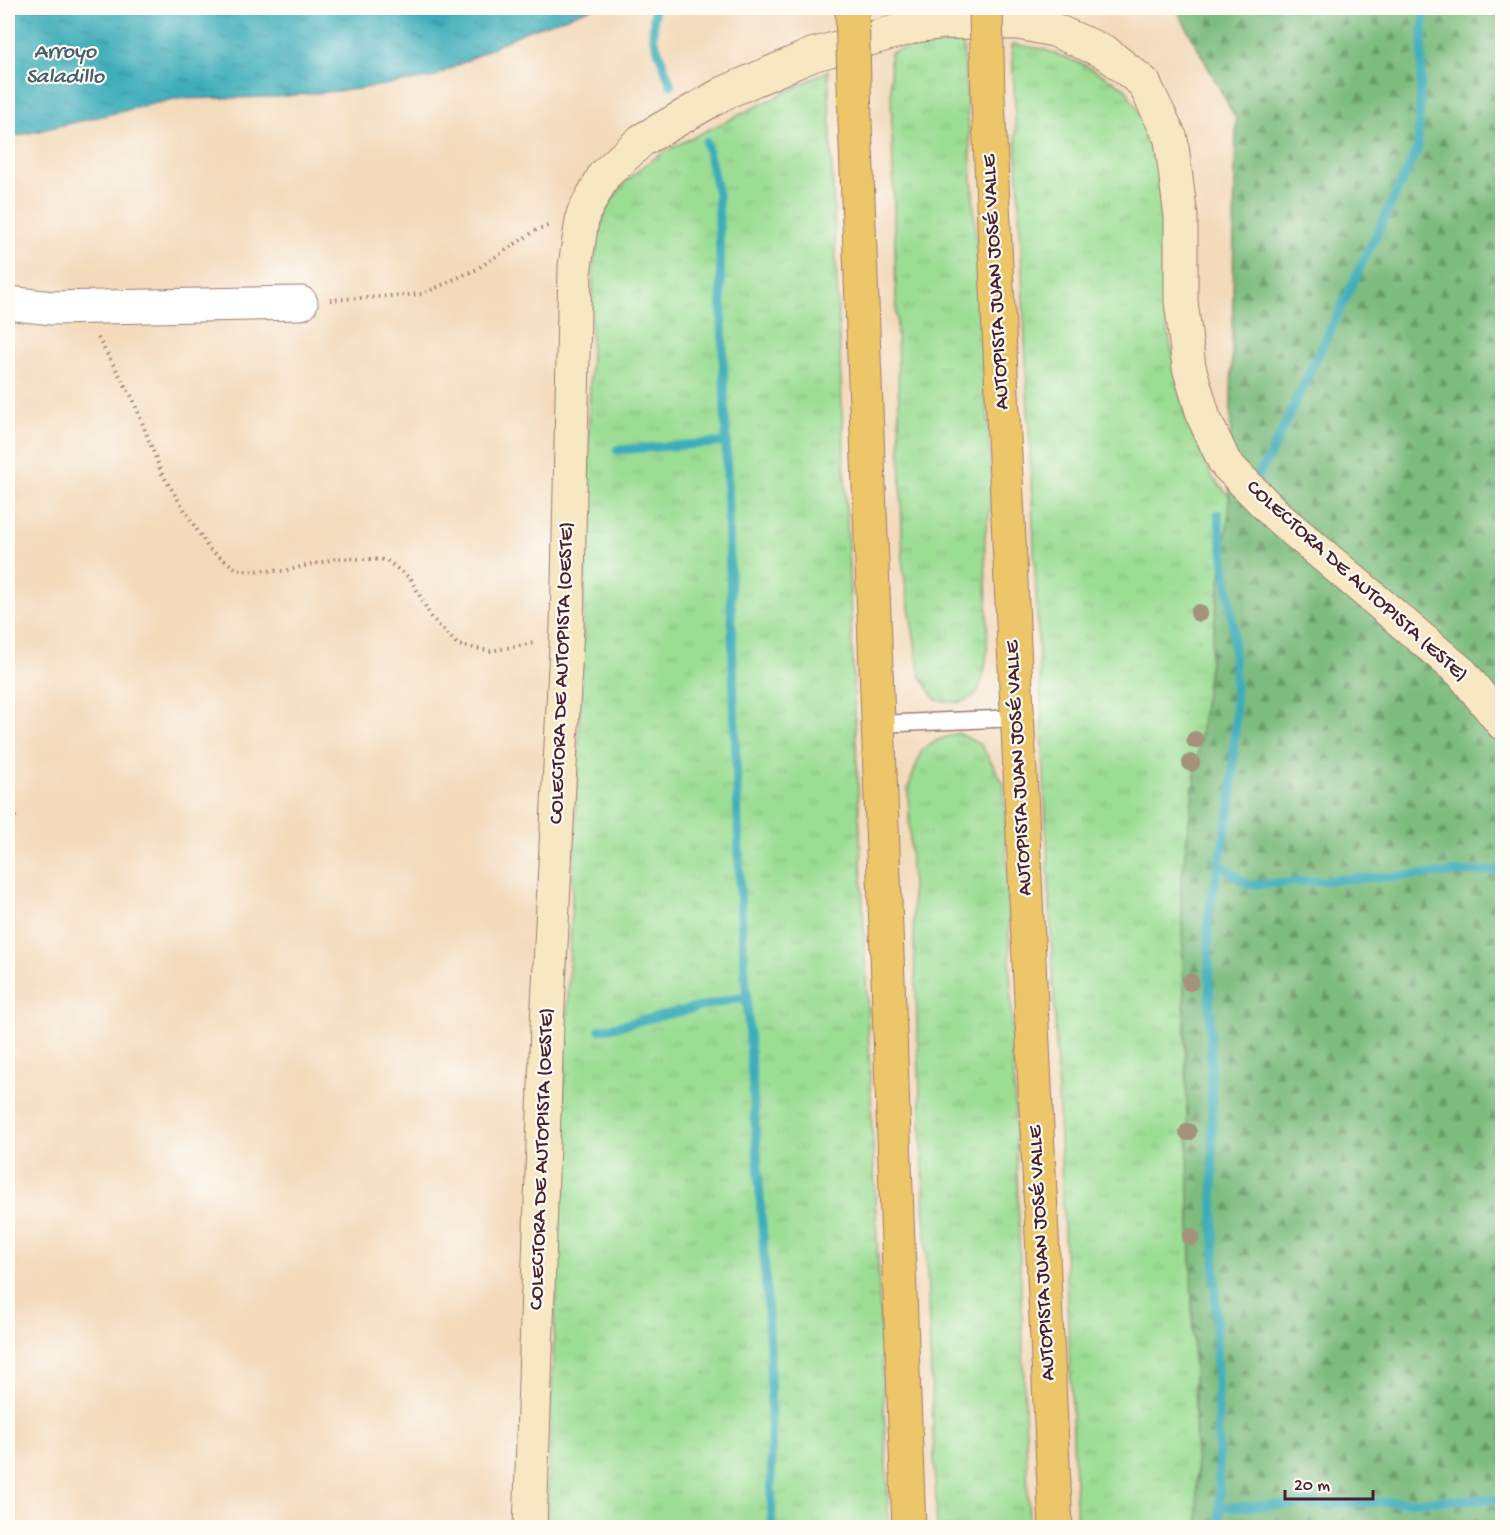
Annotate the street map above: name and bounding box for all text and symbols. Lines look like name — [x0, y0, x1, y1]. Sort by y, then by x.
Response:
water label: Arroyo Saladillo — [26, 40, 106, 91]
street label: AUTOPISTA JUAN JOSÉ VALLE — [978, 153, 1016, 410]
street label: COLECTORA DE AUTOPISTA (ESTE) — [1240, 476, 1472, 688]
street label: COLECTORA DE AUTOPISTA (OESTE) — [545, 521, 581, 825]
street label: AUTOPISTA JUAN JOSÉ VALLE — [1001, 639, 1039, 896]
street label: COLECTORA DE AUTOPISTA (OESTE) — [525, 1007, 561, 1311]
street label: AUTOPISTA JUAN JOSÉ VALLE — [1024, 1124, 1062, 1381]
scale bar — [1285, 1463, 1374, 1501]
text: 20 m — [1294, 1476, 1330, 1497]

